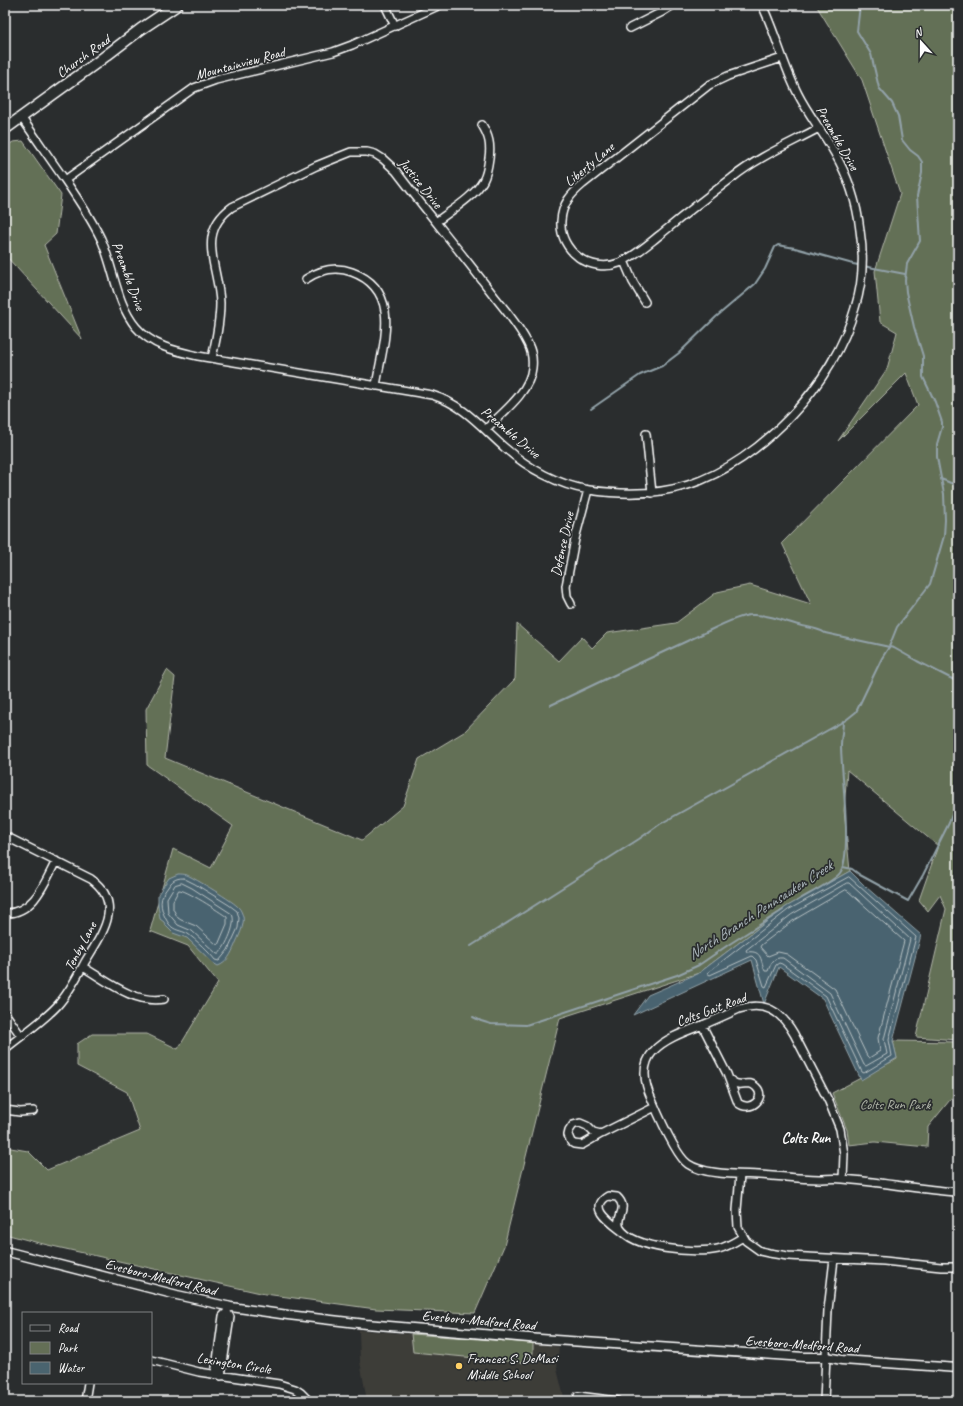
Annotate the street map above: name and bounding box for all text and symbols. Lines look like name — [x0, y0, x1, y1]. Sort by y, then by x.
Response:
north arrow — [901, 22, 941, 62]
text: N — [912, 24, 925, 40]
street label: Church Road — [53, 30, 115, 82]
street label: Mountainview Road — [194, 43, 289, 84]
street label: Preamble Drive — [812, 103, 864, 175]
street label: Liberty Lane — [561, 138, 619, 190]
street label: Justice Drive — [395, 154, 447, 213]
street label: Preamble Drive — [108, 240, 149, 314]
street label: Preamble Drive — [478, 403, 545, 463]
street label: Defense Drive — [547, 509, 578, 578]
water label: North Branch Pennsauken Creek — [685, 855, 838, 964]
street label: Tenby Lane — [61, 918, 101, 973]
street label: Colts Gait Road — [674, 988, 751, 1030]
park label: Colts Run Park — [860, 1096, 931, 1113]
district label: Colts Run — [781, 1129, 832, 1148]
street label: Evesboro-Medford Road — [104, 1255, 221, 1300]
street label: Evesboro-Medford Road — [422, 1307, 539, 1334]
legend — [22, 1312, 152, 1384]
text: Road — [58, 1320, 80, 1336]
street label: Evesboro-Medford Road — [745, 1332, 862, 1357]
text: Park — [58, 1340, 79, 1356]
street label: Lexington Circle — [196, 1349, 274, 1378]
place label: Frances S. DeMasi Middle School — [467, 1350, 560, 1383]
text: Water — [58, 1360, 86, 1376]
marker: Frances S. DeMasi Middle School — [454, 1361, 464, 1371]

